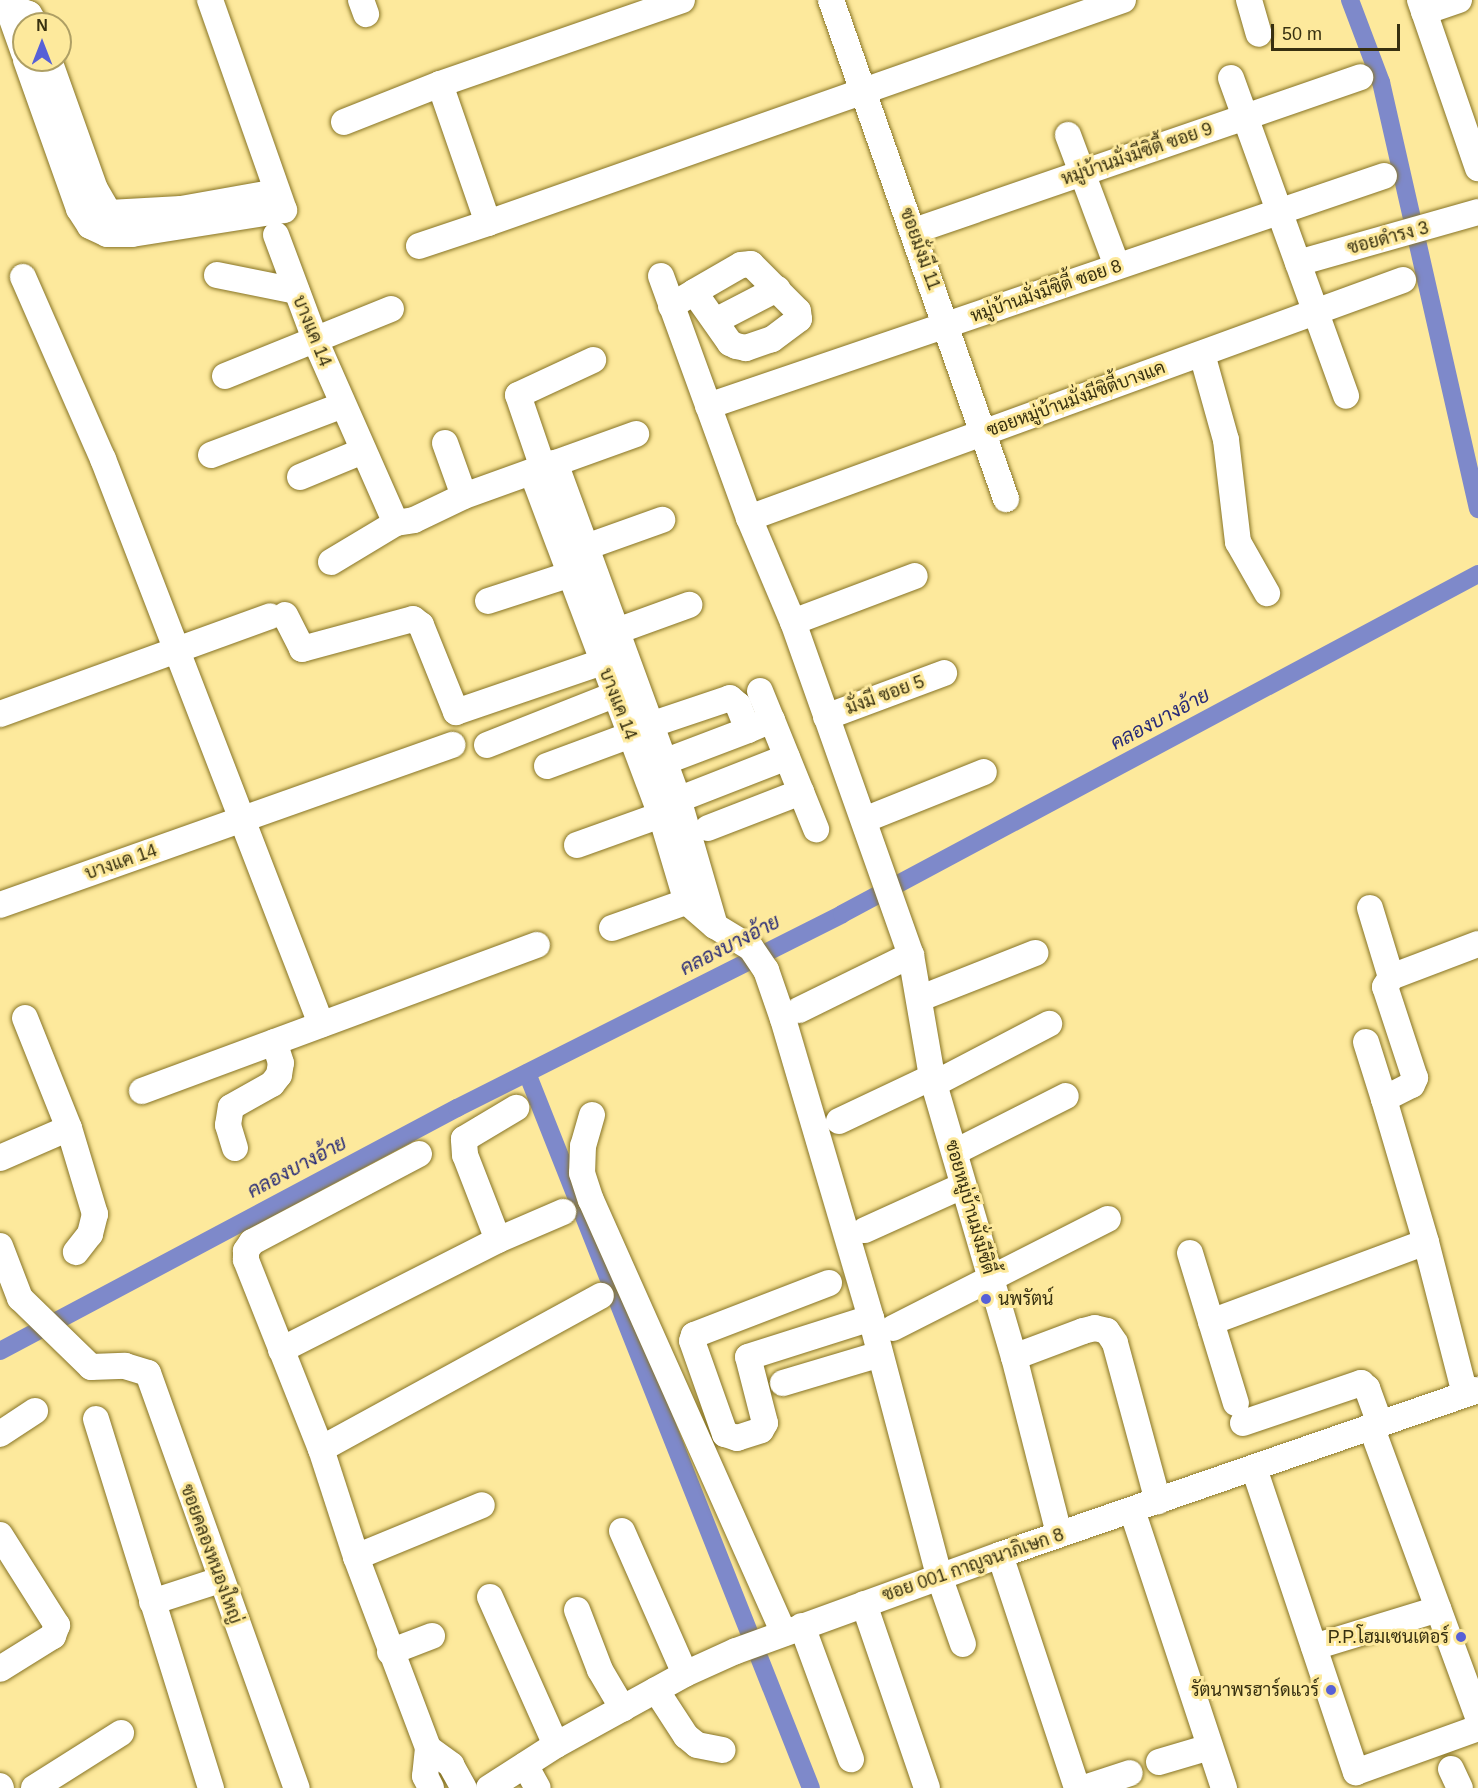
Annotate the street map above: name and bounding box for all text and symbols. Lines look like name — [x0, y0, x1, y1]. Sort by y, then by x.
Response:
north arrow — [12, 12, 72, 72]
scale bar — [1274, 12, 1403, 50]
text: N — [36, 17, 48, 34]
text: 50 m — [1282, 24, 1322, 44]
street label: หมู่บ้านมั่งมีซิตี้ ซอย 9 — [1059, 118, 1215, 190]
street label: ซอยมั่งมี 11 — [895, 205, 945, 293]
street label: ซอยดำรง 3 — [1345, 217, 1431, 259]
street label: หมู่บ้านมั่งมีซิตี้ ซอย 8 — [968, 255, 1124, 327]
street label: บางแค 14 — [288, 292, 336, 370]
street label: ซอยหมู่บ้านมั่งมีซิตี้บางแค — [984, 357, 1168, 441]
street label: บางแค 14 — [595, 665, 641, 743]
street label: มั่งมี ซอย 5 — [843, 671, 927, 719]
water label: คลองบางอ้าย — [1106, 683, 1214, 755]
street label: บางแค 14 — [82, 840, 160, 884]
water label: คลองบางอ้าย — [676, 910, 784, 980]
water label: คลองบางอ้าย — [243, 1131, 351, 1203]
street label: ซอยหมู่บ้านมั่งมีซิตี้ — [941, 1137, 999, 1277]
place label: นพรัตน์ — [998, 1288, 1054, 1310]
marker: นพรัตน์ — [979, 1292, 993, 1306]
street label: ซอยคลองหนองใหญ่ — [176, 1481, 246, 1627]
street label: ซอย 001 กาญจนาภิเษก 8 — [879, 1524, 1067, 1606]
place label: P.P.โฮมเซนเตอร์ — [1328, 1626, 1449, 1648]
marker: P.P.โฮมเซนเตอร์ — [1454, 1630, 1468, 1644]
place label: รัตนาพรฮาร์ดแวร์ — [1191, 1679, 1319, 1701]
marker: รัตนาพรฮาร์ดแวร์ — [1324, 1683, 1338, 1697]

